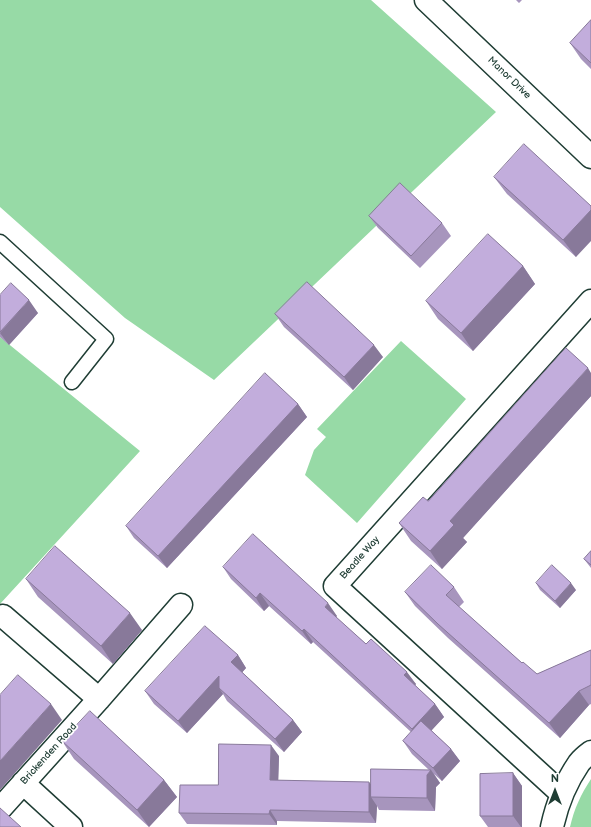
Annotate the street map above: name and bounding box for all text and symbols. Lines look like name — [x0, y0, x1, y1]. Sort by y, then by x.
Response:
street label: Manor Drive — [485, 54, 533, 102]
street label: Beadle Way — [338, 534, 382, 582]
street label: Brickenden Road — [18, 721, 80, 787]
north arrow — [535, 771, 575, 811]
text: N — [551, 772, 559, 785]

